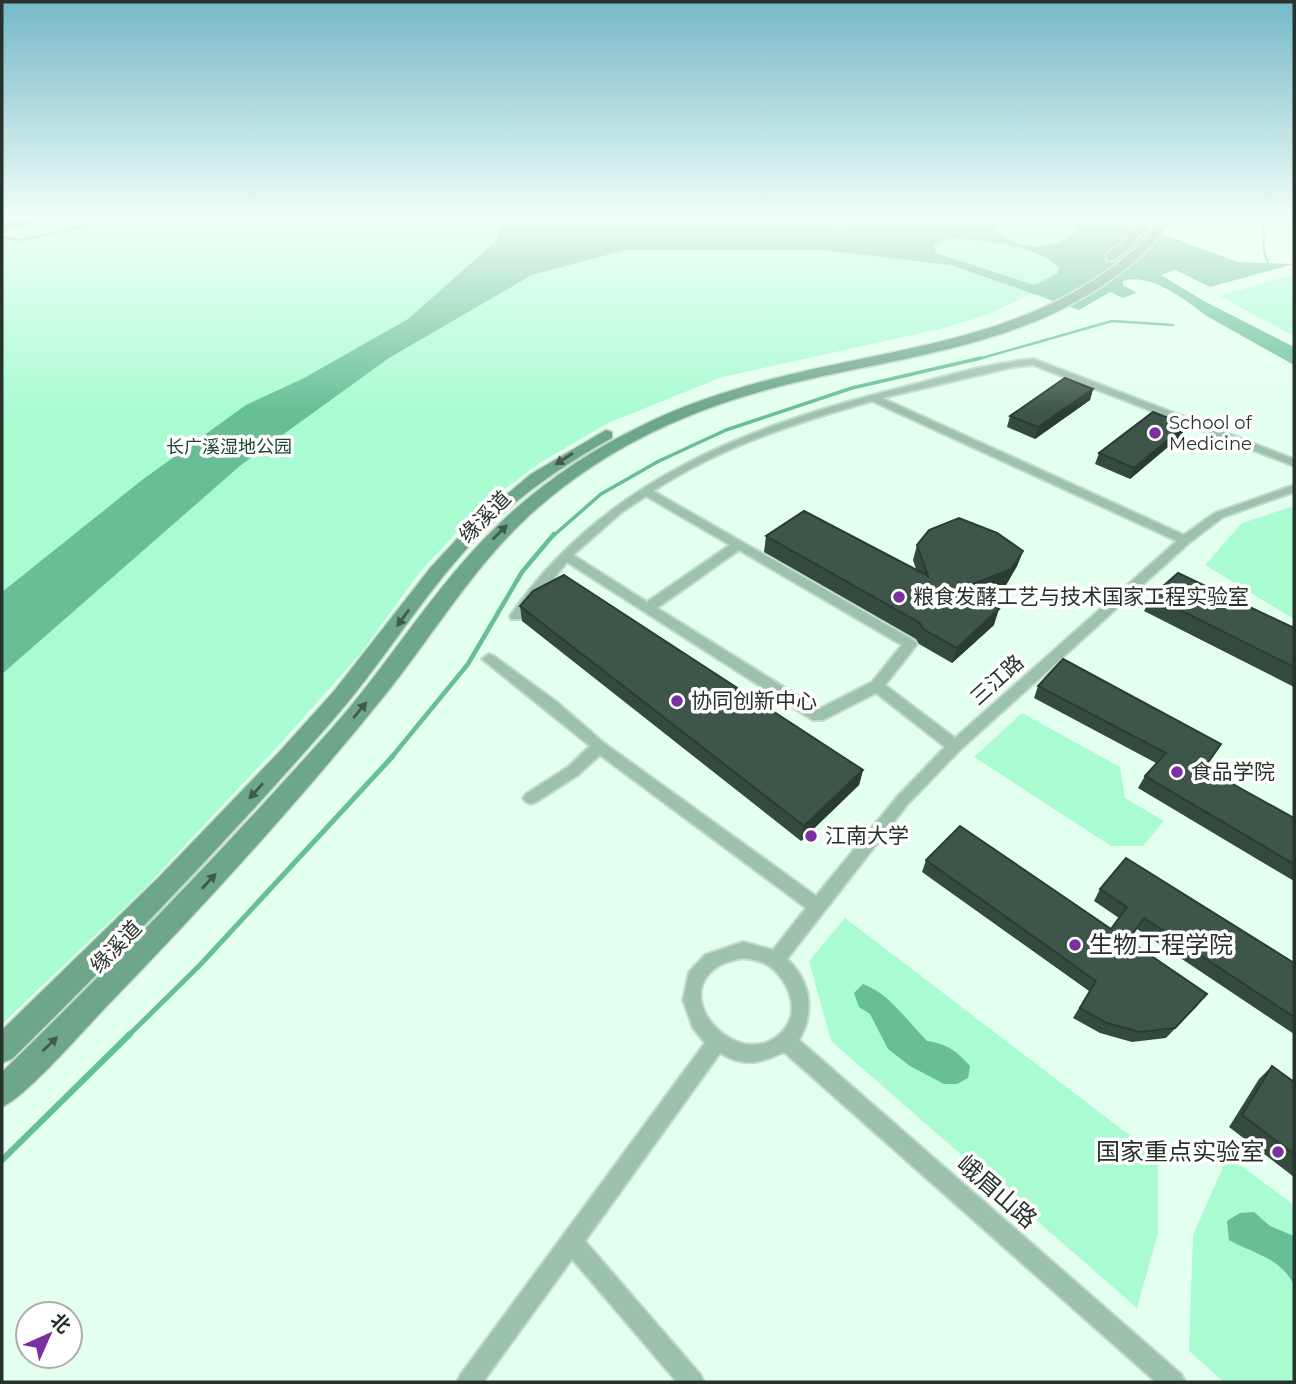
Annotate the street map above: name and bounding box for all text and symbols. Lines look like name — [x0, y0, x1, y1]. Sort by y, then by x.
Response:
place label: School of Medicine — [1169, 412, 1253, 455]
marker: School of Medicine — [1147, 425, 1163, 441]
park label: 长广溪湿地公园 — [166, 436, 292, 458]
one-way arrow — [554, 453, 574, 466]
street label: 缘溪道 — [454, 486, 516, 548]
one-way arrow — [492, 524, 508, 540]
place label: 粮食发酵工艺与技术国家工程实验室 — [913, 584, 1249, 609]
marker: 粮食发酵工艺与技术国家工程实验室 — [891, 589, 907, 605]
one-way arrow — [397, 609, 411, 627]
street label: 三江路 — [965, 649, 1028, 710]
place label: 协同创新中心 — [691, 688, 817, 713]
marker: 协同创新中心 — [669, 693, 685, 709]
one-way arrow — [352, 702, 367, 720]
place label: 食品学院 — [1191, 759, 1275, 784]
marker: 食品学院 — [1169, 764, 1185, 780]
one-way arrow — [248, 782, 264, 799]
place label: 江南大学 — [825, 823, 909, 848]
marker: 江南大学 — [803, 828, 819, 844]
one-way arrow — [201, 873, 217, 890]
street label: 缘溪道 — [85, 915, 147, 978]
place label: 生物工程学院 — [1089, 930, 1233, 959]
marker: 生物工程学院 — [1067, 937, 1083, 953]
one-way arrow — [42, 1036, 58, 1053]
place label: 国家重点实验室 — [1096, 1137, 1264, 1166]
marker: 国家重点实验室 — [1270, 1144, 1286, 1160]
street label: 峨眉山路 — [952, 1149, 1043, 1234]
north arrow — [14, 1300, 84, 1370]
text: 北 — [46, 1308, 76, 1338]

